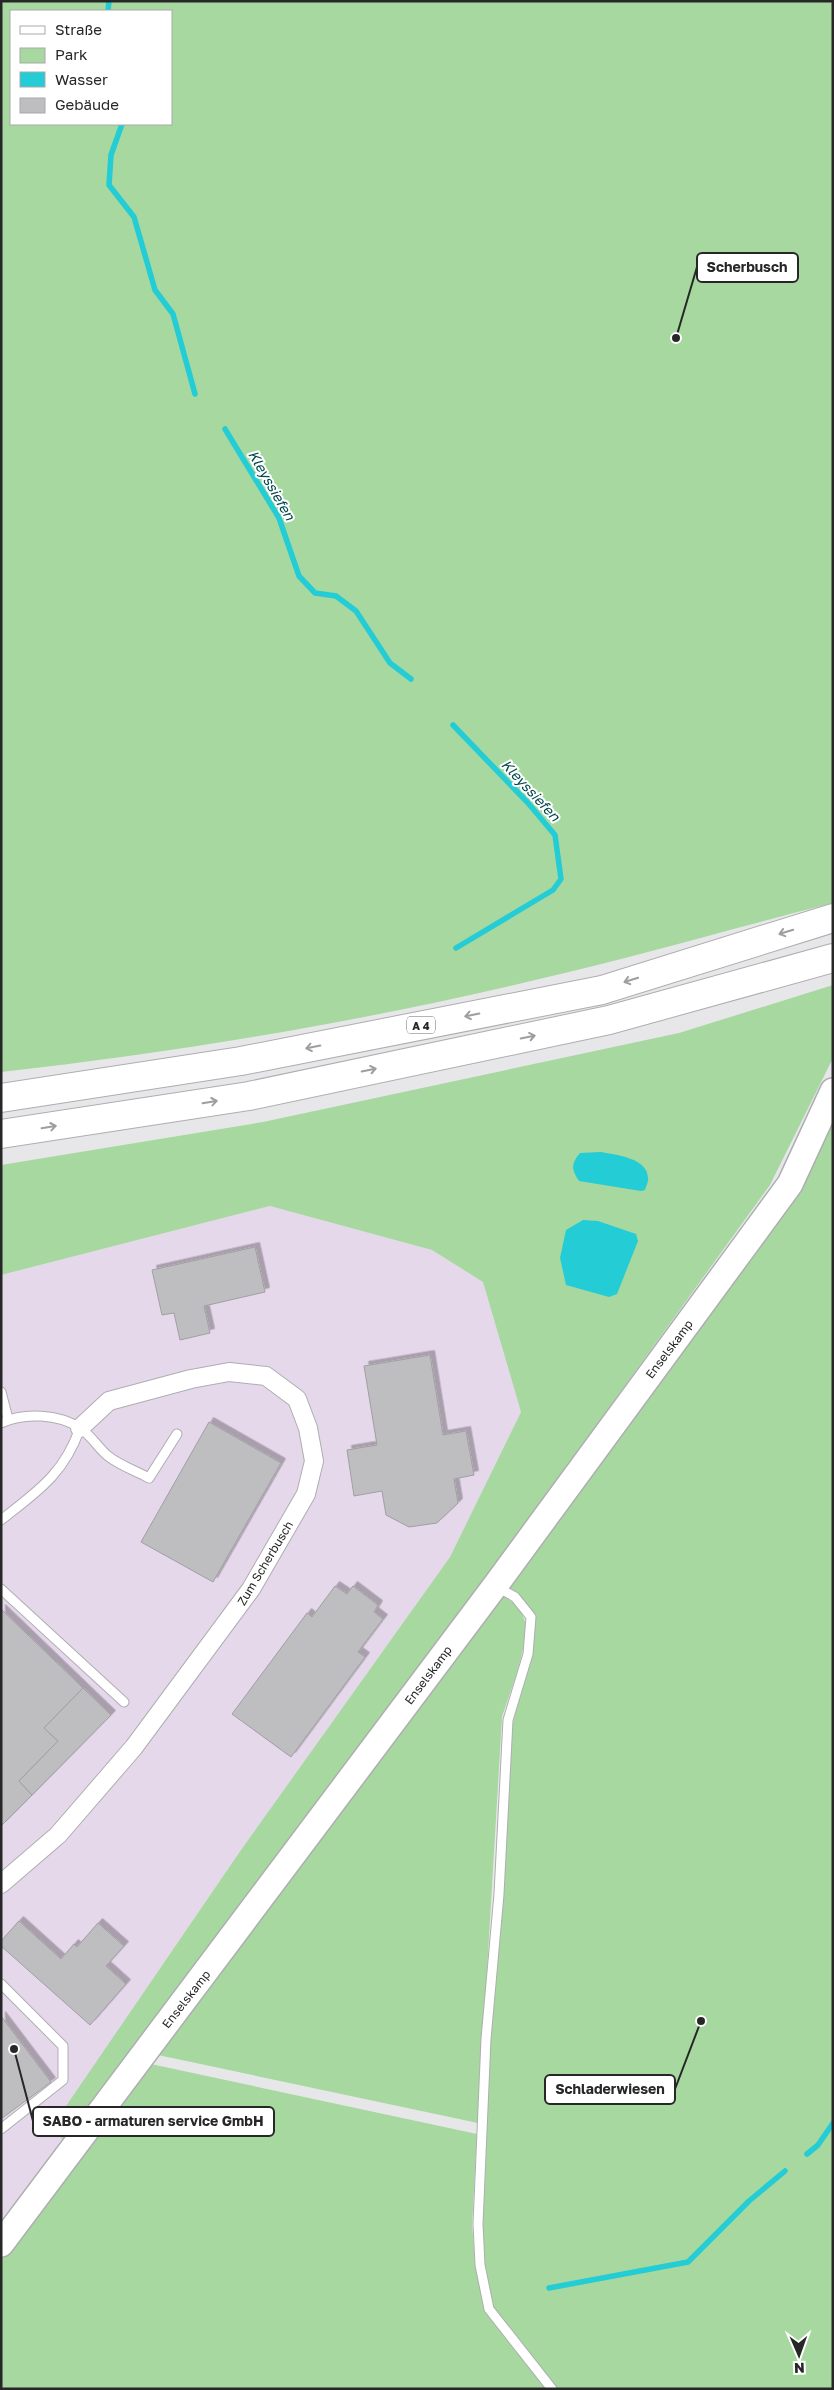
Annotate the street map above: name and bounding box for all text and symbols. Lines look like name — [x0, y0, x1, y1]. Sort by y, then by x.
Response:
legend — [10, 10, 172, 125]
text: Straße — [55, 20, 102, 38]
text: Park — [55, 45, 88, 63]
text: Wasser — [55, 70, 108, 88]
text: Gebäude — [55, 95, 119, 113]
callout: Scherbusch — [697, 253, 798, 282]
text: Scherbusch — [707, 258, 787, 275]
water label: Kleyssiefen — [245, 447, 300, 524]
water label: Kleyssiefen — [498, 756, 565, 825]
one-way arrow — [779, 928, 795, 938]
one-way arrow — [623, 976, 639, 986]
one-way arrow — [465, 1011, 481, 1020]
road number: A 4 — [407, 1016, 435, 1034]
one-way arrow — [520, 1032, 536, 1041]
one-way arrow — [305, 1042, 321, 1052]
one-way arrow — [361, 1065, 377, 1074]
one-way arrow — [202, 1096, 218, 1106]
one-way arrow — [41, 1121, 57, 1131]
street label: Enselskamp — [642, 1317, 696, 1381]
street label: Zum Scherbusch — [234, 1518, 296, 1608]
street label: Enselskamp — [401, 1643, 455, 1707]
street label: Enselskamp — [159, 1967, 213, 2031]
callout: Schladerwiesen — [545, 2075, 675, 2104]
text: Schladerwiesen — [555, 2080, 665, 2097]
callout: SABO - armaturen service GmbH — [33, 2107, 274, 2136]
text: SABO - armaturen service GmbH — [42, 2112, 264, 2129]
north arrow — [774, 2330, 824, 2380]
text: N — [794, 2360, 805, 2377]

